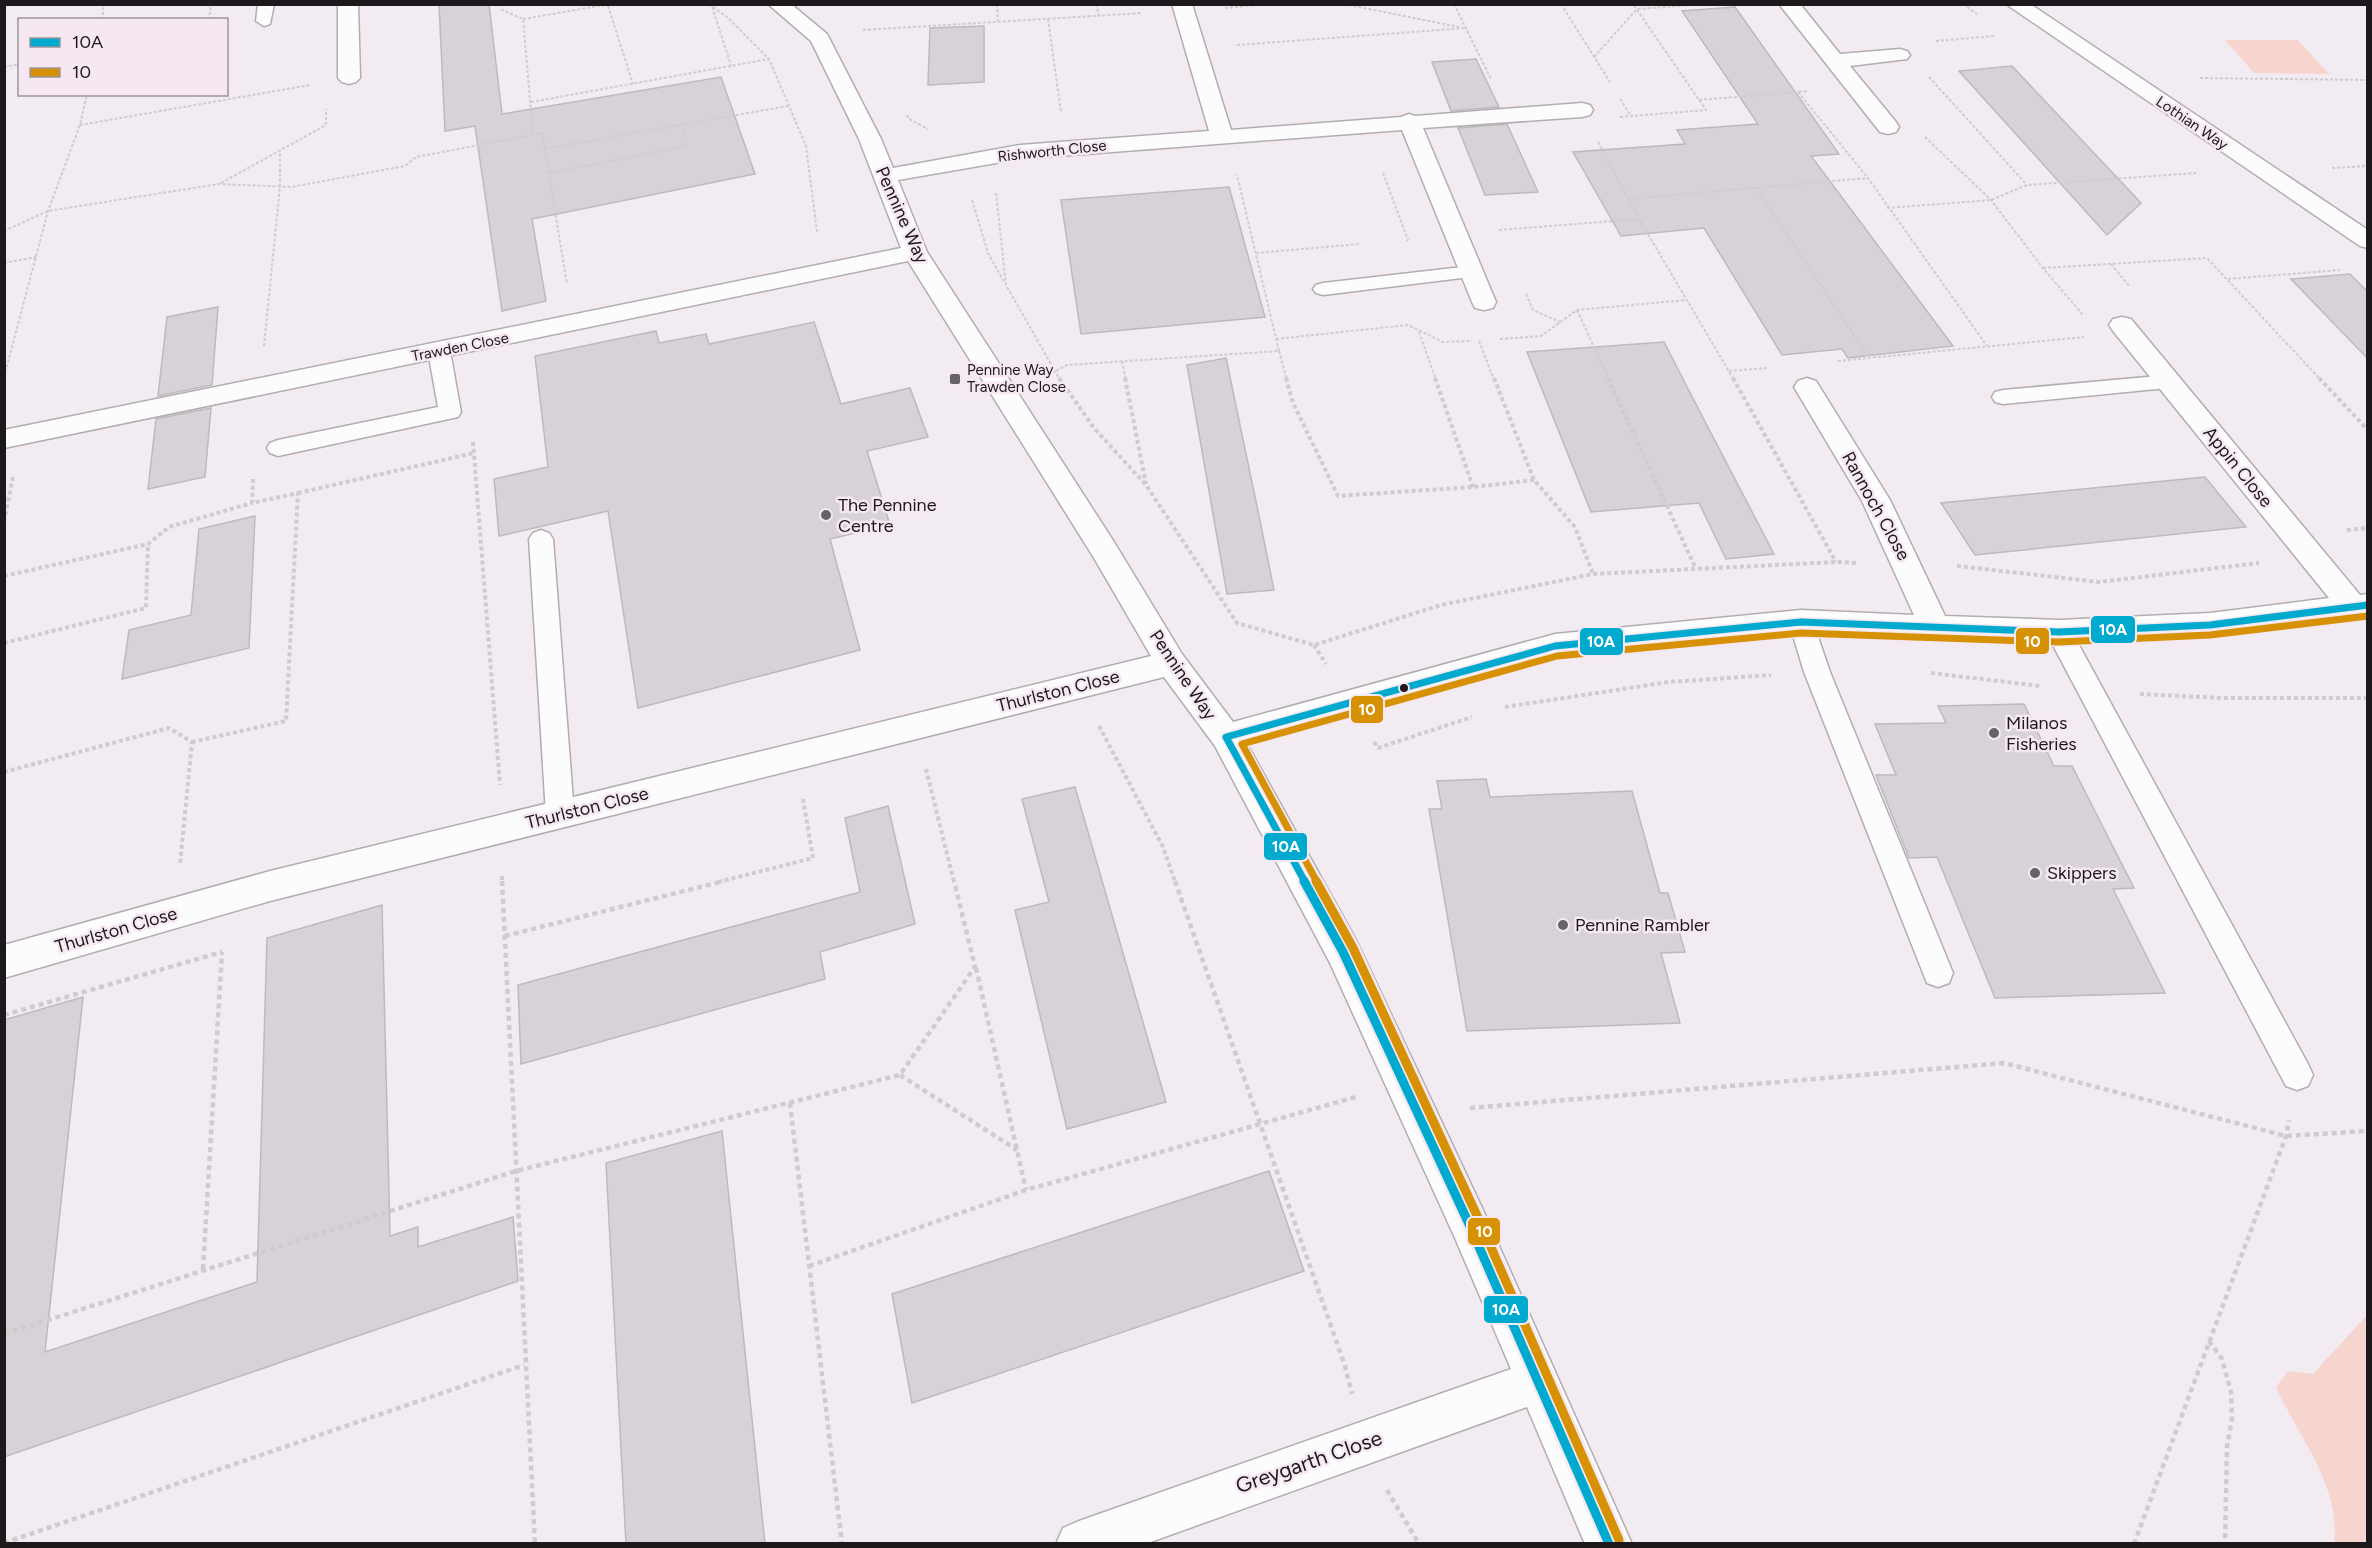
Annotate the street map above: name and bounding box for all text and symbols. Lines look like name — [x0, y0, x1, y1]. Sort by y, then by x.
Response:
legend — [18, 18, 228, 96]
text: 10A — [72, 31, 103, 53]
text: 10 — [72, 61, 91, 83]
street label: Lothian Way — [2153, 92, 2232, 154]
street label: Rishworth Close — [997, 136, 1107, 166]
street label: Pennine Way — [871, 163, 933, 267]
street label: Trawden Close — [410, 329, 510, 365]
place label: Pennine Way Trawden Close — [967, 361, 1066, 396]
marker: Pennine Way Trawden Close — [948, 372, 962, 386]
street label: Appin Close — [2199, 422, 2277, 512]
street label: Rannoch Close — [1837, 448, 1915, 564]
place label: The Pennine Centre — [838, 494, 937, 537]
marker: The Pennine Centre — [819, 508, 833, 522]
line badge: 10A — [2090, 615, 2136, 644]
text: 10A — [2099, 620, 2128, 639]
street label: Pennine Way — [1145, 626, 1221, 725]
line badge: 10A — [1579, 627, 1624, 656]
line badge: 10 — [2015, 627, 2050, 655]
text: 10A — [1587, 632, 1616, 651]
text: 10 — [2023, 632, 2041, 651]
street label: Thurlston Close — [994, 665, 1122, 717]
unlabelled marker — [1398, 682, 1410, 694]
line badge: 10 — [1350, 695, 1384, 724]
text: 10 — [1358, 700, 1376, 719]
place label: Milanos Fisheries — [2006, 712, 2077, 755]
marker: Milanos Fisheries — [1987, 726, 2001, 740]
street label: Thurlston Close — [523, 782, 651, 834]
line badge: 10A — [1263, 832, 1308, 861]
text: 10A — [1272, 837, 1301, 856]
place label: Skippers — [2047, 862, 2117, 884]
marker: Skippers — [2028, 866, 2042, 880]
street label: Thurlston Close — [53, 902, 180, 958]
place label: Pennine Rambler — [1575, 914, 1710, 936]
marker: Pennine Rambler — [1556, 918, 1570, 932]
line badge: 10 — [1467, 1217, 1501, 1246]
text: 10 — [1475, 1222, 1493, 1241]
line badge: 10A — [1483, 1295, 1529, 1324]
text: 10A — [1492, 1300, 1521, 1319]
street label: Greygarth Close — [1232, 1425, 1385, 1498]

